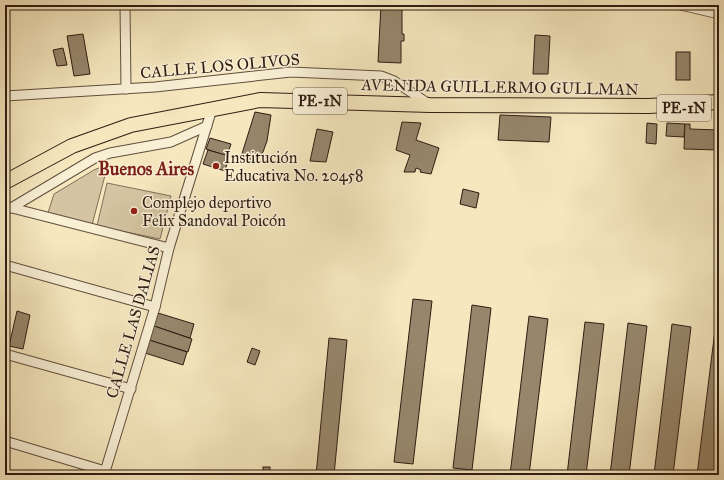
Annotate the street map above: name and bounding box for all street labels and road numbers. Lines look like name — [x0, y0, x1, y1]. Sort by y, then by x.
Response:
street label: CALLE LOS OLIVOS — [140, 50, 300, 82]
street label: AVENIDA GUILLERMO GULLMAN — [360, 75, 639, 99]
road number: PE-1N — [293, 88, 347, 114]
road number: PE-1N — [657, 95, 711, 121]
street label: CALLE LAS DALIAS — [102, 244, 164, 400]

